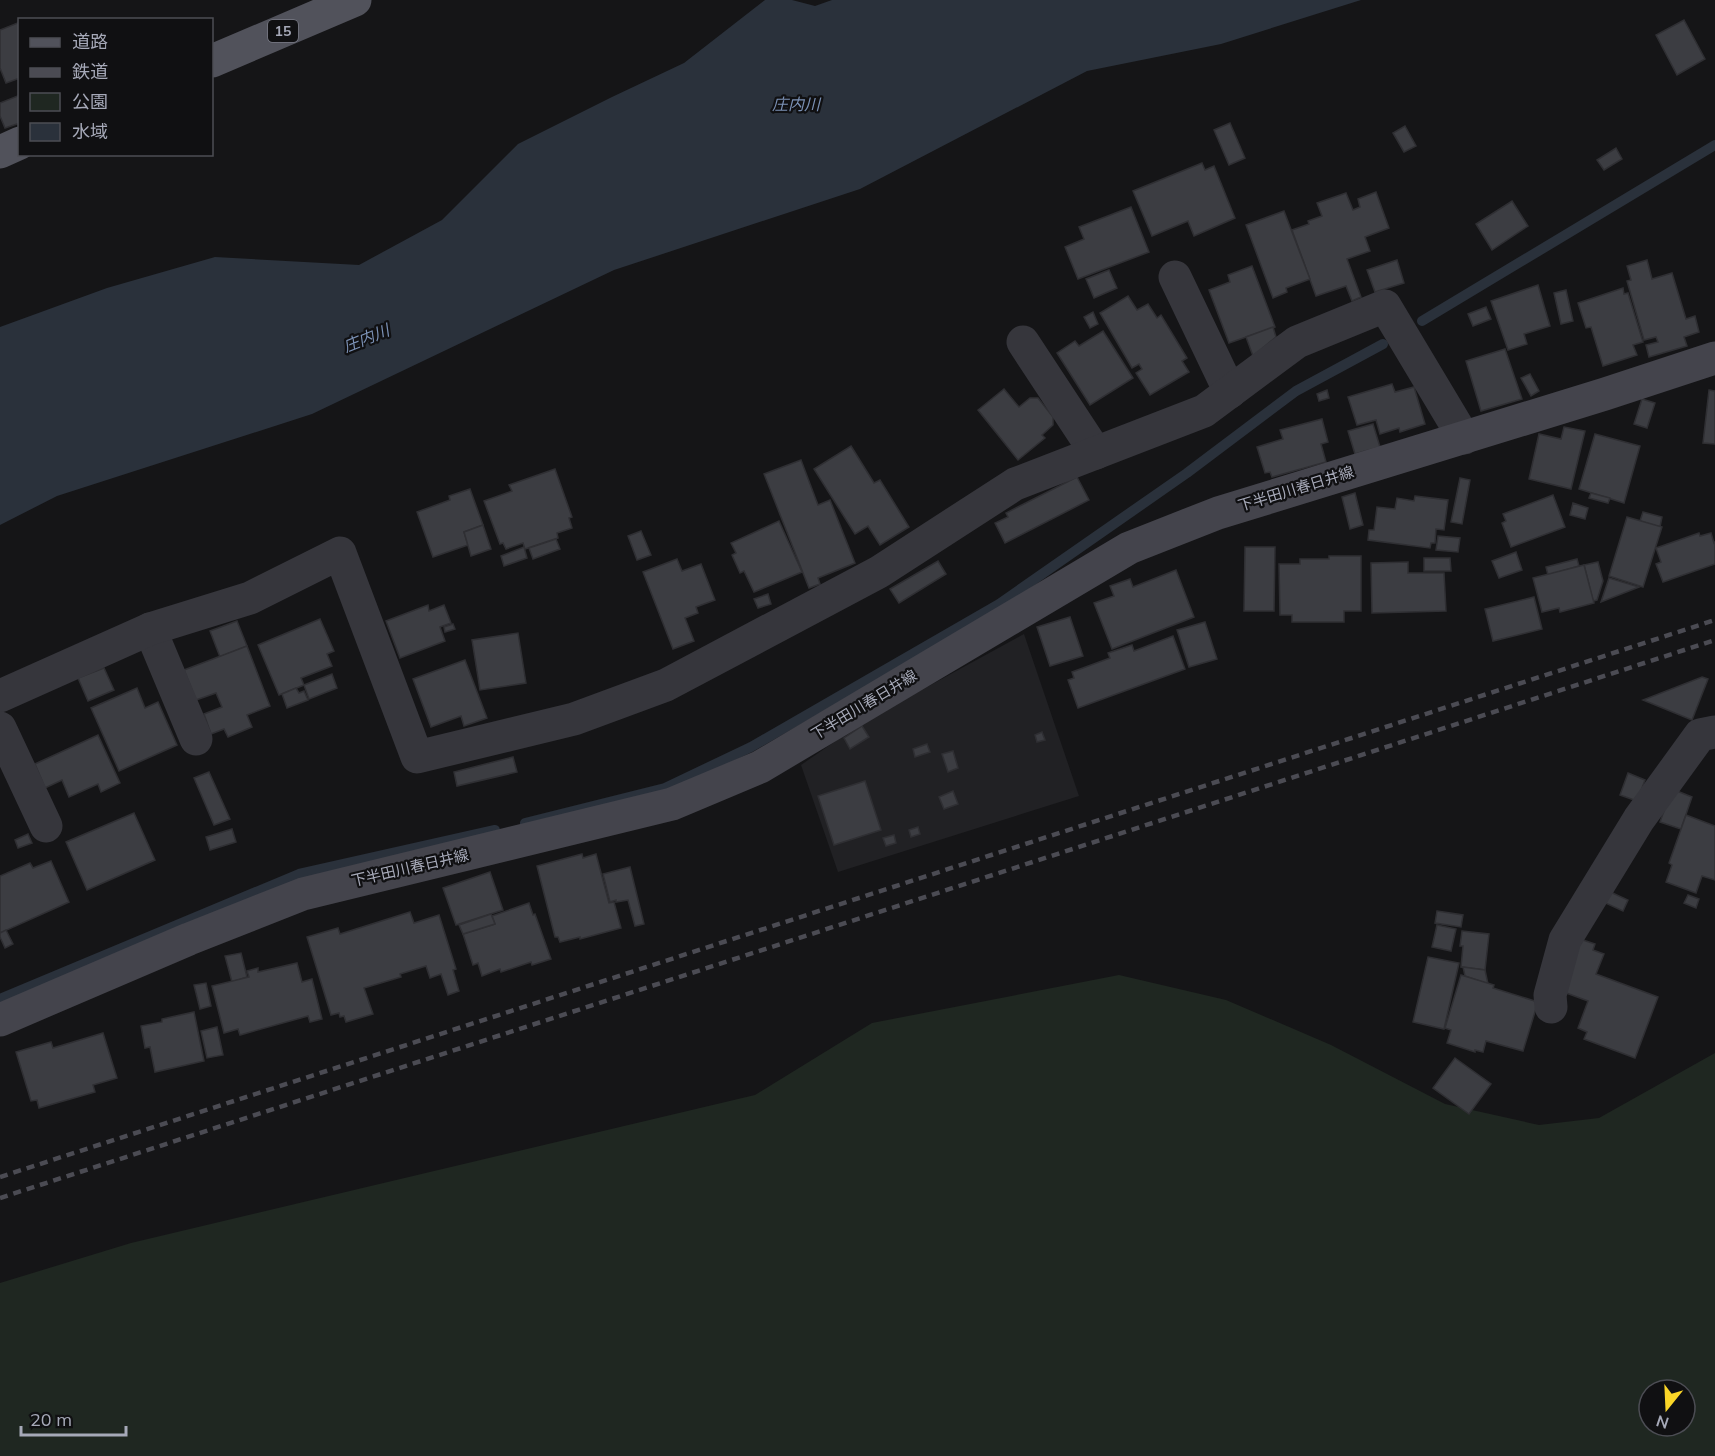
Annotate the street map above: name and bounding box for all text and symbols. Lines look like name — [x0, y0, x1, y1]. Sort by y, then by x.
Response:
legend — [18, 18, 213, 156]
road number: 15 — [268, 20, 298, 42]
text: 道路 — [72, 30, 108, 53]
text: 鉄道 — [72, 60, 108, 83]
text: 公園 — [72, 90, 108, 113]
water label: 庄内川 — [772, 94, 822, 114]
text: 水域 — [72, 120, 108, 143]
water label: 庄内川 — [340, 319, 394, 356]
street label: 下半田川春日井線 — [1236, 462, 1356, 515]
street label: 下半田川春日井線 — [807, 666, 920, 744]
street label: 下半田川春日井線 — [349, 845, 470, 890]
north arrow — [1637, 1378, 1697, 1438]
scale bar — [21, 1399, 126, 1437]
text: 20 m — [30, 1408, 72, 1431]
text: N — [1654, 1411, 1671, 1434]

